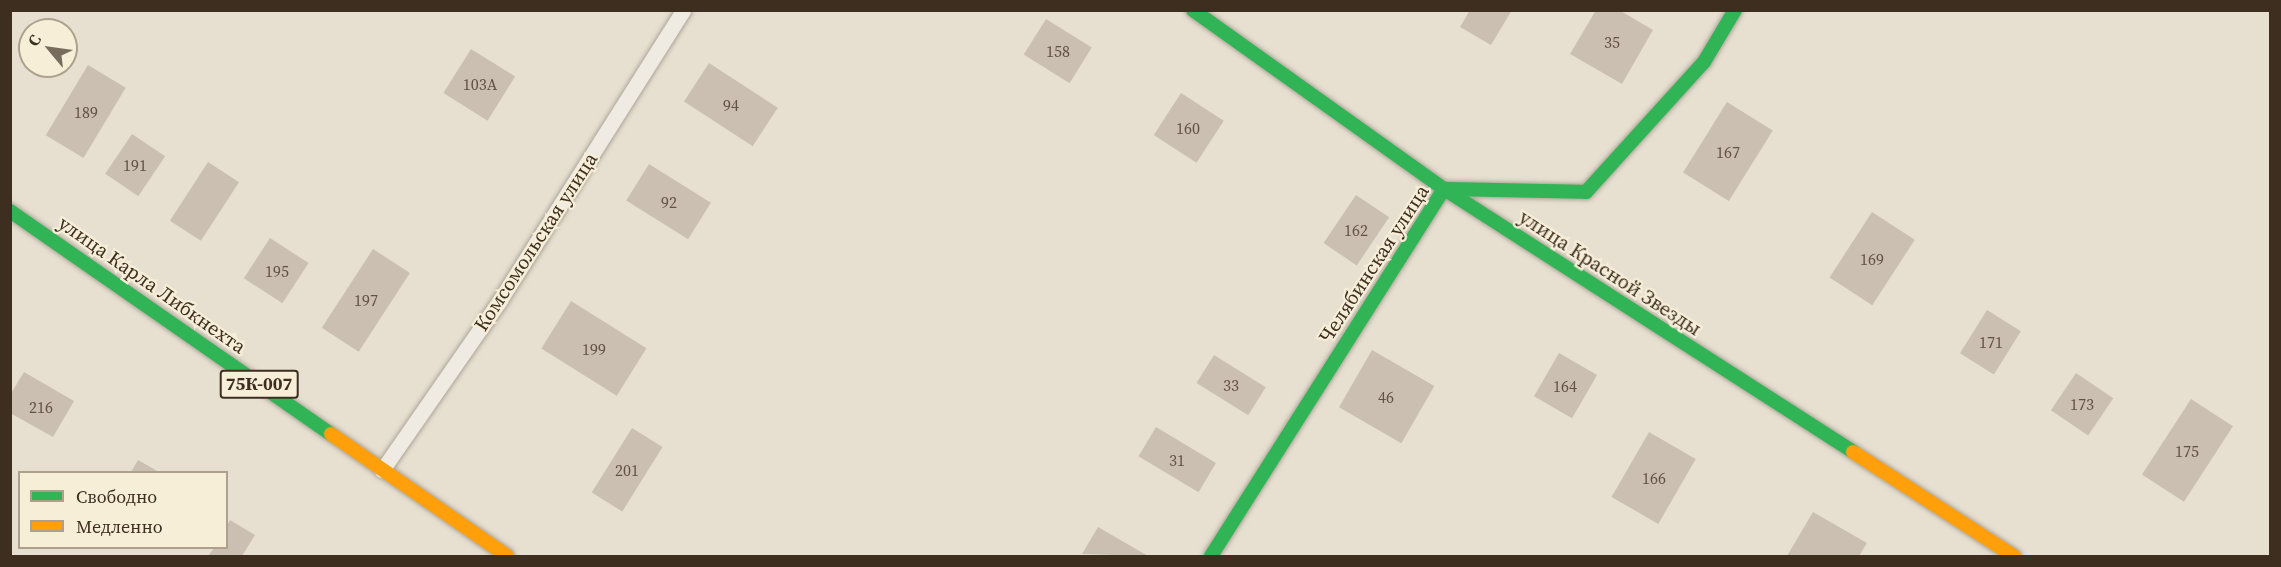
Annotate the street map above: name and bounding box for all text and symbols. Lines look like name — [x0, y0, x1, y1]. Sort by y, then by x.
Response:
north arrow — [18, 18, 78, 78]
text: С — [22, 31, 46, 50]
house number: 35 — [1604, 32, 1620, 52]
house number: 158 — [1046, 41, 1070, 61]
house number: 103А — [463, 74, 497, 94]
house number: 94 — [723, 95, 739, 115]
house number: 189 — [74, 102, 98, 122]
house number: 160 — [1176, 118, 1200, 138]
house number: 167 — [1716, 142, 1740, 162]
street label: Комсомольская улица — [469, 148, 603, 336]
house number: 191 — [123, 155, 147, 175]
street label: Челябинская улица — [1314, 180, 1434, 348]
house number: 92 — [661, 192, 677, 212]
street label: улица Красной Звезды — [1514, 205, 1706, 341]
street label: улица Карла Либкнехта — [54, 211, 250, 359]
house number: 162 — [1344, 220, 1368, 240]
house number: 169 — [1860, 249, 1884, 269]
house number: 195 — [265, 261, 289, 281]
house number: 197 — [354, 290, 378, 310]
house number: 171 — [1979, 332, 2003, 352]
house number: 199 — [582, 339, 606, 359]
road number: 75К-007 — [218, 369, 300, 399]
house number: 33 — [1223, 375, 1239, 395]
house number: 164 — [1553, 376, 1577, 396]
house number: 46 — [1378, 387, 1394, 407]
house number: 173 — [2070, 394, 2094, 414]
house number: 216 — [29, 397, 53, 417]
house number: 175 — [2175, 441, 2199, 461]
house number: 31 — [1169, 450, 1185, 470]
house number: 201 — [615, 460, 639, 480]
house number: 166 — [1642, 468, 1666, 488]
legend — [18, 471, 228, 549]
text: Свободно — [76, 484, 157, 509]
text: Медленно — [76, 514, 163, 539]

